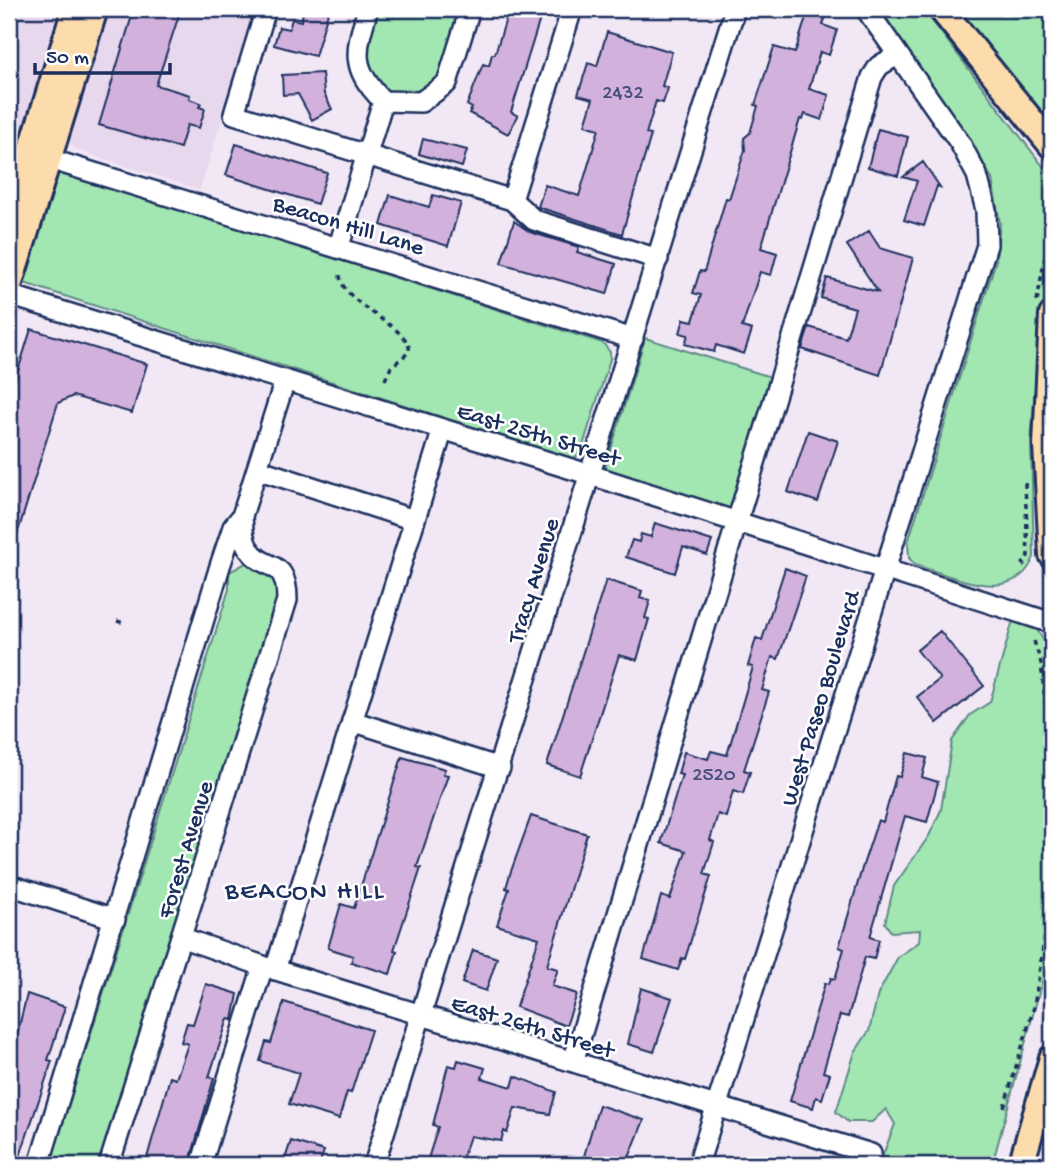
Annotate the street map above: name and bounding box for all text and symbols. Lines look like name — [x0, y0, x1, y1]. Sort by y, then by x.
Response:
scale bar — [35, 32, 170, 76]
text: 50 m — [46, 47, 89, 72]
house number: 2432 — [602, 82, 644, 107]
street label: Beacon Hill Lane — [268, 190, 428, 264]
street label: East 25th Street — [453, 398, 625, 476]
street label: Tracy Avenue — [502, 515, 568, 649]
street label: West Paseo Boulevard — [776, 586, 869, 810]
house number: 2520 — [692, 764, 736, 789]
street label: Forest Avenue — [152, 777, 222, 923]
district label: BEACON HILL — [224, 878, 385, 909]
street label: East 26th Street — [447, 990, 619, 1068]

